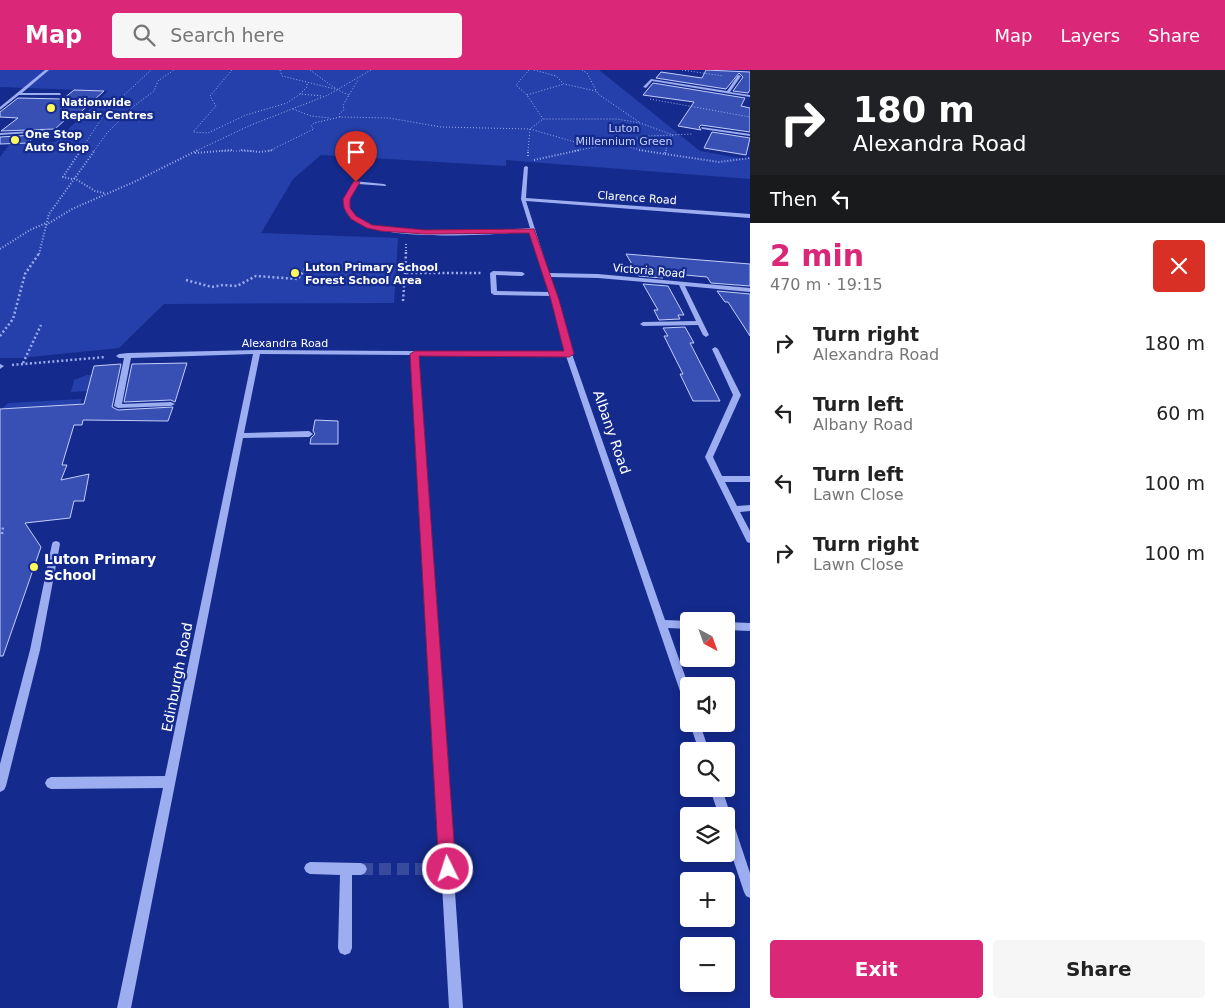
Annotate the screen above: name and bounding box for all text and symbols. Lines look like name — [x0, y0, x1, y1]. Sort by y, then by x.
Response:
search box — [112, 13, 462, 58]
text: Map — [25, 21, 82, 49]
icon: search — [130, 21, 158, 49]
text: Search here — [170, 24, 284, 46]
text: Map — [994, 25, 1032, 46]
text: Layers — [1060, 25, 1120, 46]
text: Share — [1148, 25, 1200, 46]
icon: right — [770, 90, 835, 155]
text: 180 m — [853, 90, 975, 130]
place label: Nationwide Repair Centres — [61, 96, 154, 122]
marker: Nationwide Repair Centres — [45, 102, 57, 114]
park label: Luton Millennium Green — [576, 122, 672, 148]
place label: One Stop Auto Shop — [25, 128, 89, 154]
pin — [335, 131, 377, 182]
text: Alexandra Road — [853, 131, 1026, 156]
marker: One Stop Auto Shop — [9, 134, 21, 146]
icon: arrive — [342, 138, 370, 166]
icon: left — [827, 185, 855, 213]
text: Then — [770, 188, 817, 210]
street label: Clarence Road — [597, 189, 677, 207]
text: 2 min — [770, 238, 864, 273]
button: close — [1153, 240, 1205, 292]
place label: Luton Primary School Forest School Area — [305, 261, 438, 287]
street label: Victoria Road — [612, 261, 686, 281]
marker: Luton Primary School Forest School Area — [289, 267, 301, 279]
text: 470 m · 19:15 — [770, 275, 883, 294]
text: Turn right — [813, 323, 919, 345]
icon: right — [770, 329, 798, 357]
text: 180 m — [1144, 332, 1205, 354]
street label: Alexandra Road — [242, 337, 328, 350]
text: Alexandra Road — [813, 345, 939, 364]
street label: Albany Road — [590, 388, 634, 476]
text: Turn left — [813, 393, 904, 415]
icon: left — [770, 399, 798, 427]
text: 60 m — [1156, 402, 1205, 424]
text: Albany Road — [813, 415, 913, 434]
text: Turn left — [813, 463, 904, 485]
icon: left — [770, 469, 798, 497]
text: 100 m — [1144, 472, 1205, 494]
text: Lawn Close — [813, 485, 904, 504]
text: Turn right — [813, 533, 919, 555]
icon: right — [770, 539, 798, 567]
text: 100 m — [1144, 542, 1205, 564]
place label: Luton Primary School — [44, 551, 156, 583]
text: Lawn Close — [813, 555, 904, 574]
marker: Luton Primary School — [28, 561, 40, 573]
north arrow — [680, 612, 735, 668]
map controls — [680, 612, 735, 992]
street label: Edinburgh Road — [159, 621, 195, 733]
button: sound — [680, 677, 735, 732]
button: search — [680, 742, 735, 797]
button: layers — [680, 807, 735, 862]
position arrow — [421, 842, 473, 894]
button: + — [680, 872, 735, 927]
button: − — [680, 937, 735, 992]
button: Exit — [770, 940, 983, 998]
button: Share — [993, 940, 1205, 998]

